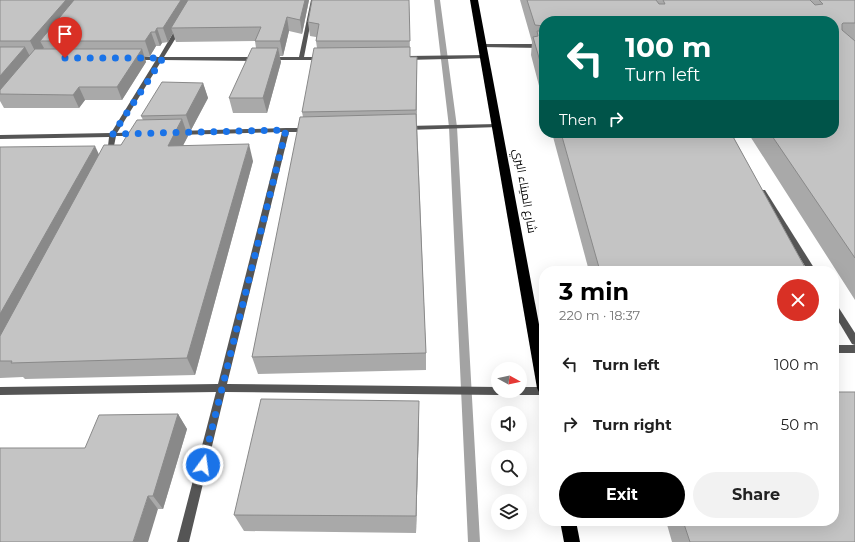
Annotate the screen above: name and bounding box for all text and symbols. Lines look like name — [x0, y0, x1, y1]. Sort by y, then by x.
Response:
pin — [48, 17, 82, 58]
icon: arrive — [54, 23, 76, 45]
text: 100 m — [625, 30, 711, 64]
icon: left — [559, 32, 611, 84]
text: Turn left — [625, 64, 700, 86]
icon: right — [605, 108, 627, 130]
text: Then — [559, 110, 597, 129]
street label: شارع الميناء البري — [508, 147, 540, 235]
text: 3 min — [559, 277, 629, 306]
button: close — [777, 279, 819, 321]
text: 220 m · 18:37 — [559, 307, 640, 323]
icon: left — [559, 353, 581, 375]
text: Turn left — [593, 355, 660, 374]
text: 100 m — [774, 355, 819, 374]
north arrow — [491, 362, 527, 398]
map controls — [491, 362, 527, 530]
button: sound — [491, 406, 527, 442]
icon: right — [559, 413, 581, 435]
text: Turn right — [593, 415, 672, 434]
text: 50 m — [781, 415, 819, 434]
position arrow — [182, 444, 224, 486]
button: search — [491, 450, 527, 486]
button: Exit — [559, 472, 685, 518]
button: Share — [693, 472, 819, 518]
button: layers — [491, 494, 527, 530]

